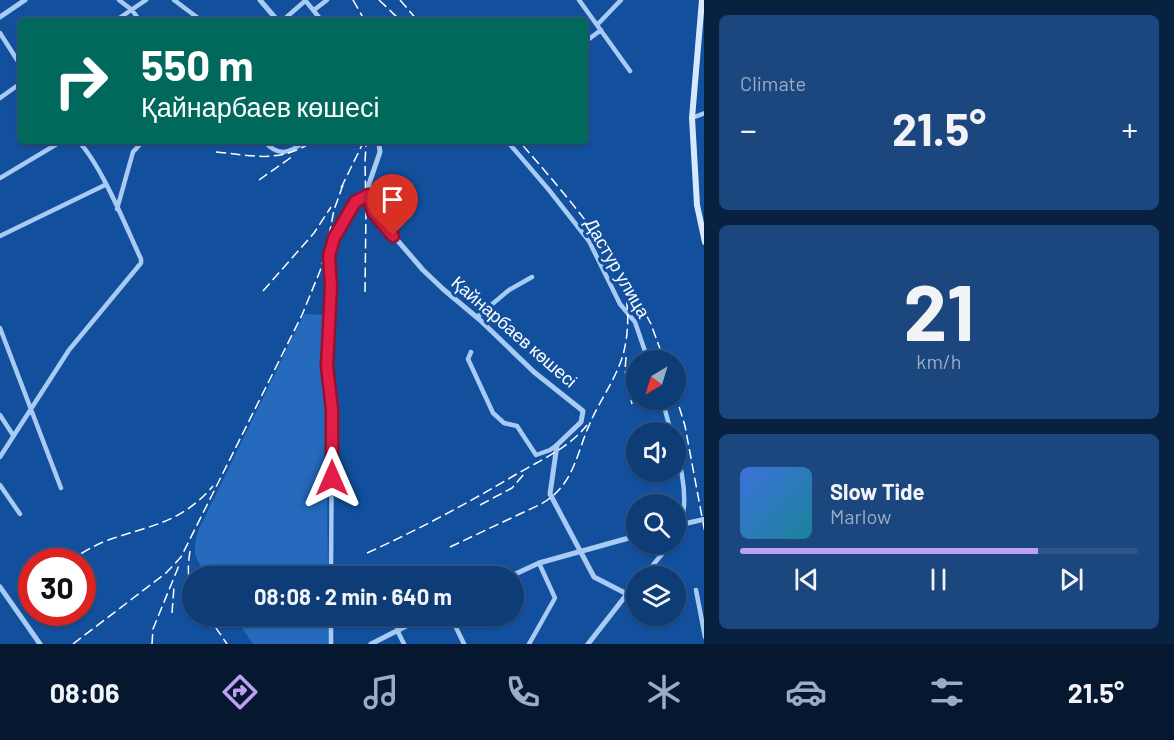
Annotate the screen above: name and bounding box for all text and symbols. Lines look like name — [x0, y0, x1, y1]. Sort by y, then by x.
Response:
text: 550 m — [141, 39, 254, 89]
icon: right — [42, 42, 120, 120]
text: Climate — [740, 71, 806, 95]
text: Қайнарбаев көшесі — [141, 90, 379, 122]
text: 21.5° — [892, 101, 986, 155]
text: − — [740, 109, 757, 149]
text: + — [1122, 109, 1138, 149]
pin — [367, 174, 418, 236]
icon: arrive — [376, 183, 409, 216]
street label: Дастур улица — [580, 214, 656, 322]
text: 21 — [904, 263, 974, 357]
street label: Қайнарбаев көшесі — [447, 271, 582, 392]
text: km/h — [916, 349, 962, 373]
north arrow — [626, 350, 686, 410]
map controls — [626, 350, 686, 626]
button: sound — [626, 422, 686, 482]
position arrow — [300, 446, 364, 510]
text: Slow Tide — [830, 478, 925, 504]
button: search — [626, 494, 686, 554]
text: Marlow — [830, 504, 891, 528]
speed limit sign: 30 — [18, 548, 96, 626]
icon: previous — [790, 563, 823, 596]
icon: pause — [922, 563, 955, 596]
icon: next — [1055, 563, 1088, 596]
button: layers — [626, 566, 686, 626]
text: 08:08 · 2 min · 640 m — [254, 583, 452, 609]
icon: directions — [219, 671, 261, 713]
icon: music — [360, 671, 402, 713]
icon: phone — [502, 671, 544, 713]
icon: climate — [643, 671, 685, 713]
icon: car — [785, 671, 827, 713]
icon: filters — [926, 671, 968, 713]
text: 08:06 — [50, 676, 119, 708]
text: 21.5° — [1068, 676, 1124, 708]

